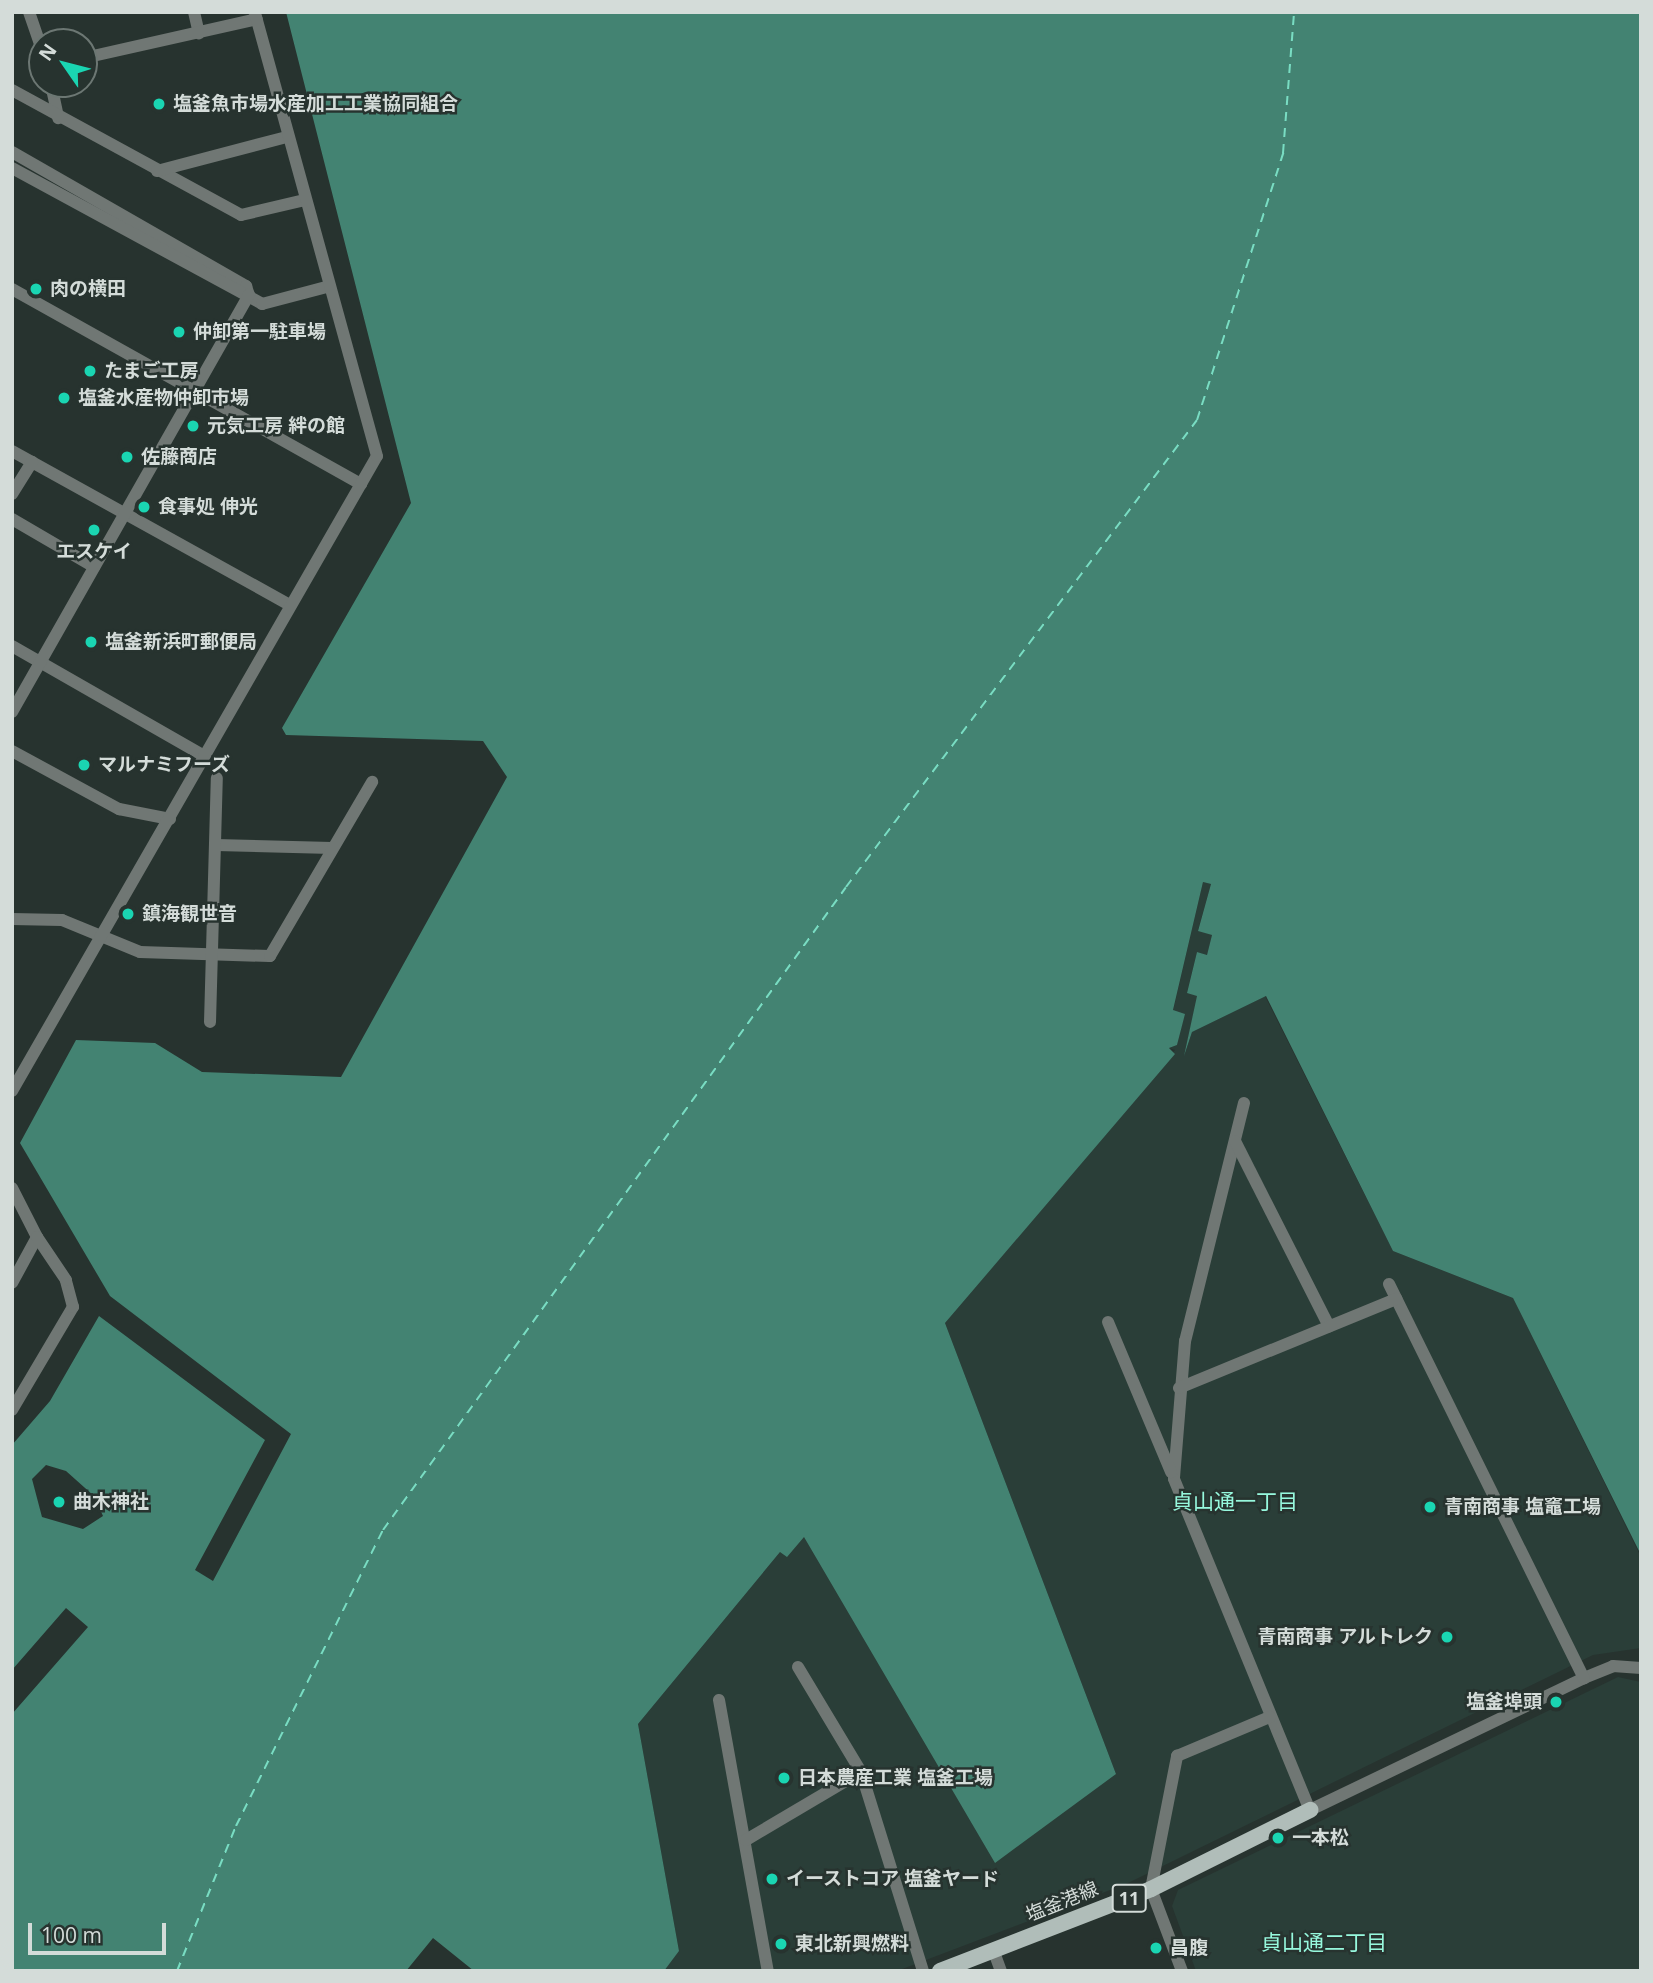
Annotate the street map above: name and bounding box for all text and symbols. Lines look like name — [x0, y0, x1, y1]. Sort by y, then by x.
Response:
north arrow — [28, 28, 98, 98]
text: N — [32, 38, 63, 66]
place label: 塩釜魚市場水産加工工業協同組合 — [173, 93, 458, 115]
marker: 塩釜魚市場水産加工工業協同組合 — [151, 96, 167, 112]
place label: 肉の横田 — [50, 278, 126, 300]
marker: 肉の横田 — [28, 281, 44, 297]
place label: 仲卸第一駐車場 — [193, 321, 326, 343]
marker: 仲卸第一駐車場 — [171, 324, 187, 340]
place label: たまご工房 — [104, 360, 199, 382]
marker: たまご工房 — [82, 363, 98, 379]
place label: 塩釜水産物仲卸市場 — [78, 387, 249, 409]
marker: 塩釜水産物仲卸市場 — [56, 390, 72, 406]
place label: 元気工房 絆の館 — [207, 415, 345, 437]
marker: 元気工房 絆の館 — [185, 418, 201, 434]
place label: 佐藤商店 — [141, 446, 217, 468]
marker: 佐藤商店 — [119, 449, 135, 465]
place label: 食事処 伸光 — [158, 496, 258, 518]
marker: 食事処 伸光 — [136, 499, 152, 515]
marker: エスケイ — [86, 522, 102, 538]
place label: エスケイ — [56, 541, 132, 563]
place label: 塩釜新浜町郵便局 — [105, 631, 257, 653]
marker: 塩釜新浜町郵便局 — [83, 634, 99, 650]
place label: マルナミフーズ — [98, 754, 231, 776]
marker: マルナミフーズ — [76, 757, 92, 773]
place label: 鎮海観世音 — [142, 903, 237, 925]
marker: 鎮海観世音 — [120, 906, 136, 922]
district label: 貞山通一丁目 — [1172, 1488, 1298, 1514]
place label: 曲木神社 — [73, 1491, 149, 1513]
marker: 曲木神社 — [51, 1494, 67, 1510]
place label: 青南商事 塩竈工場 — [1444, 1496, 1601, 1518]
marker: 青南商事 塩竈工場 — [1422, 1499, 1438, 1515]
place label: 青南商事 アルトレク — [1257, 1626, 1433, 1648]
marker: 青南商事 アルトレク — [1439, 1629, 1455, 1645]
place label: 塩釜埠頭 — [1466, 1691, 1542, 1713]
marker: 塩釜埠頭 — [1548, 1694, 1564, 1710]
place label: 日本農産工業 塩釜工場 — [798, 1767, 993, 1789]
marker: 日本農産工業 塩釜工場 — [776, 1770, 792, 1786]
place label: 一本松 — [1292, 1827, 1349, 1849]
marker: 一本松 — [1270, 1830, 1286, 1846]
place label: イーストコア 塩釜ヤード — [786, 1868, 1000, 1890]
marker: イーストコア 塩釜ヤード — [764, 1871, 780, 1887]
street label: 塩釜港線 — [1022, 1877, 1102, 1927]
road number: 11 — [1112, 1884, 1146, 1912]
scale bar — [32, 1910, 170, 1954]
text: 100 m — [41, 1921, 102, 1949]
district label: 貞山通二丁目 — [1261, 1929, 1387, 1955]
place label: 東北新興燃料 — [795, 1933, 909, 1955]
marker: 東北新興燃料 — [773, 1936, 789, 1952]
place label: 昌腹 — [1170, 1937, 1208, 1959]
marker: 昌腹 — [1148, 1940, 1164, 1956]

